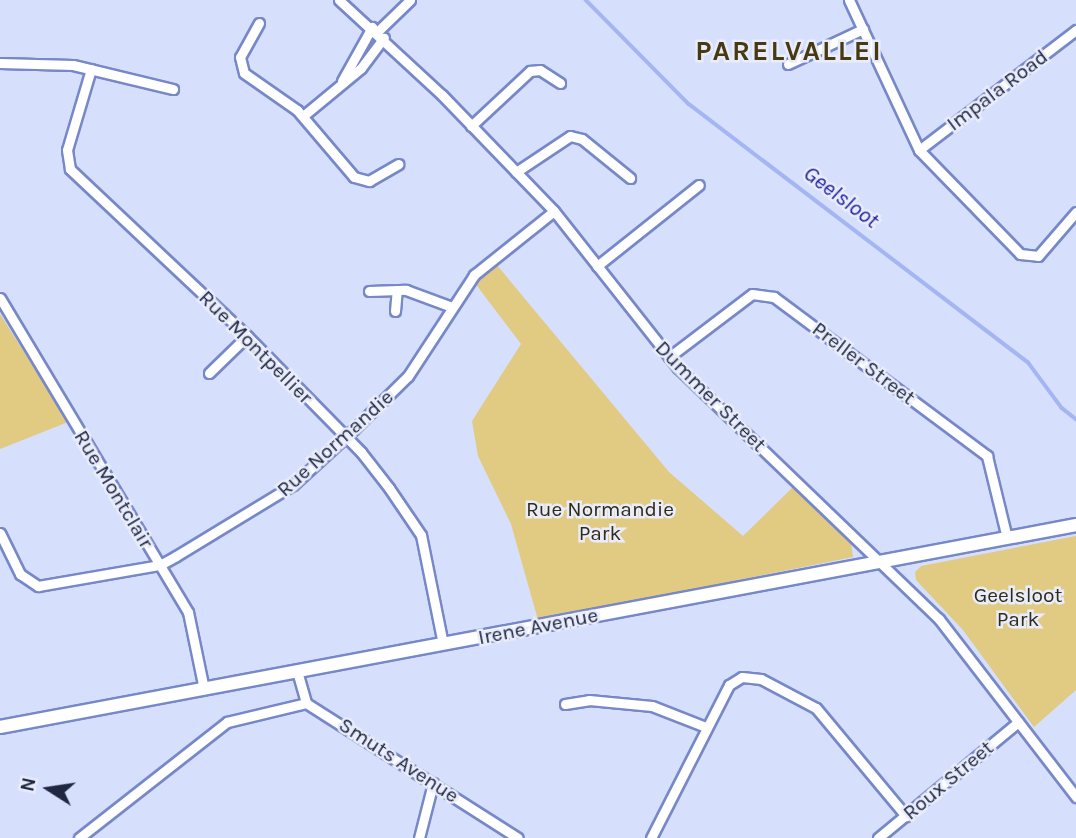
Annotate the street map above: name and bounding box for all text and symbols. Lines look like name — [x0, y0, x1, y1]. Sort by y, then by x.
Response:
district label: PARELVALLEI — [697, 34, 881, 68]
street label: Impala Road — [941, 44, 1053, 136]
water label: Geelsloot — [798, 160, 884, 234]
street label: Rue Montpellier — [194, 285, 318, 409]
street label: Preller Street — [807, 316, 921, 410]
street label: Dummer Street — [650, 335, 772, 457]
street label: Rue Normandie — [272, 384, 398, 502]
street label: Rue Montclair — [69, 425, 159, 553]
park label: Rue Normandie Park — [526, 496, 674, 546]
park label: Geelsloot Park — [974, 582, 1062, 632]
street label: Irene Avenue — [476, 602, 600, 650]
street label: Smuts Avenue — [334, 712, 464, 808]
street label: Roux Street — [898, 735, 998, 825]
north arrow — [14, 754, 84, 824]
text: N — [16, 776, 41, 794]

